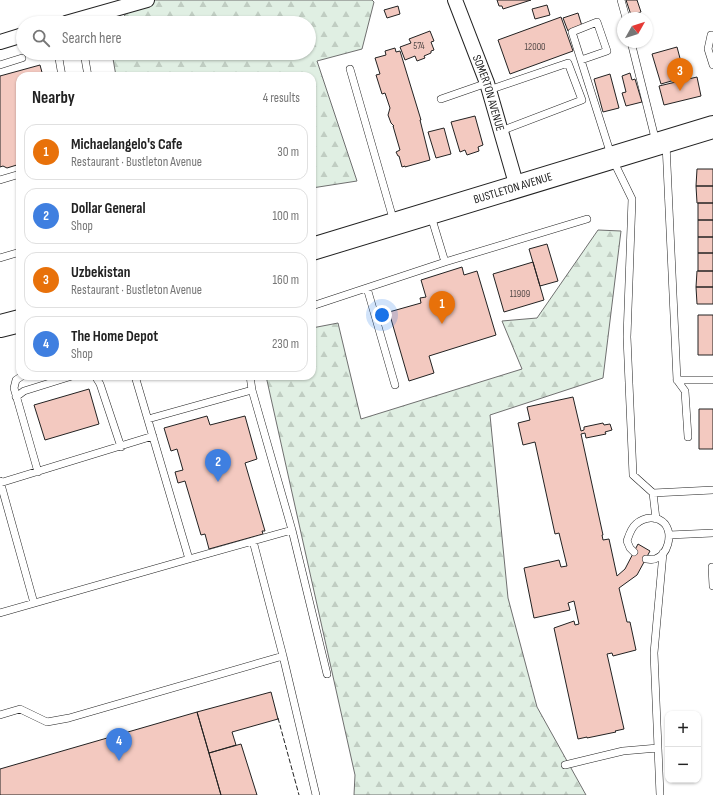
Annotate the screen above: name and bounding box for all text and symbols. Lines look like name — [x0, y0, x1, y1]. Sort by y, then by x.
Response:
north arrow — [617, 12, 653, 48]
search box — [16, 16, 316, 60]
icon: search — [30, 27, 52, 49]
text: Search here — [62, 29, 122, 48]
house number: 574 — [413, 40, 425, 52]
house number: 12000 — [524, 41, 546, 53]
street label: SOMERTON AVENUE — [469, 53, 508, 133]
pin: 3 — [667, 58, 693, 91]
text: Nearby — [32, 88, 75, 108]
text: 4 results — [263, 90, 300, 106]
text: Michaelangelo's Cafe — [71, 135, 182, 154]
text: 1 — [43, 144, 49, 160]
text: 30 m — [277, 144, 299, 160]
text: Restaurant · Bustleton Avenue — [71, 154, 202, 170]
street label: BUSTLETON AVENUE — [472, 169, 554, 207]
text: Dollar General — [71, 199, 146, 218]
text: 2 — [43, 208, 49, 224]
text: 100 m — [272, 208, 299, 224]
text: Shop — [71, 218, 93, 234]
text: Uzbekistan — [71, 263, 130, 282]
text: 3 — [43, 272, 49, 288]
text: 160 m — [273, 272, 299, 288]
text: Restaurant · Bustleton Avenue — [71, 282, 202, 298]
house number: 11909 — [510, 288, 530, 300]
pin: 1 — [429, 291, 455, 324]
your location — [372, 305, 392, 325]
text: The Home Depot — [71, 327, 158, 346]
text: 4 — [43, 336, 49, 352]
text: 230 m — [272, 336, 299, 352]
text: Shop — [71, 346, 93, 362]
pin: 2 — [205, 449, 231, 482]
map controls — [665, 711, 701, 783]
button: + — [665, 711, 701, 747]
pin: 4 — [106, 728, 132, 761]
button: − — [665, 747, 701, 783]

